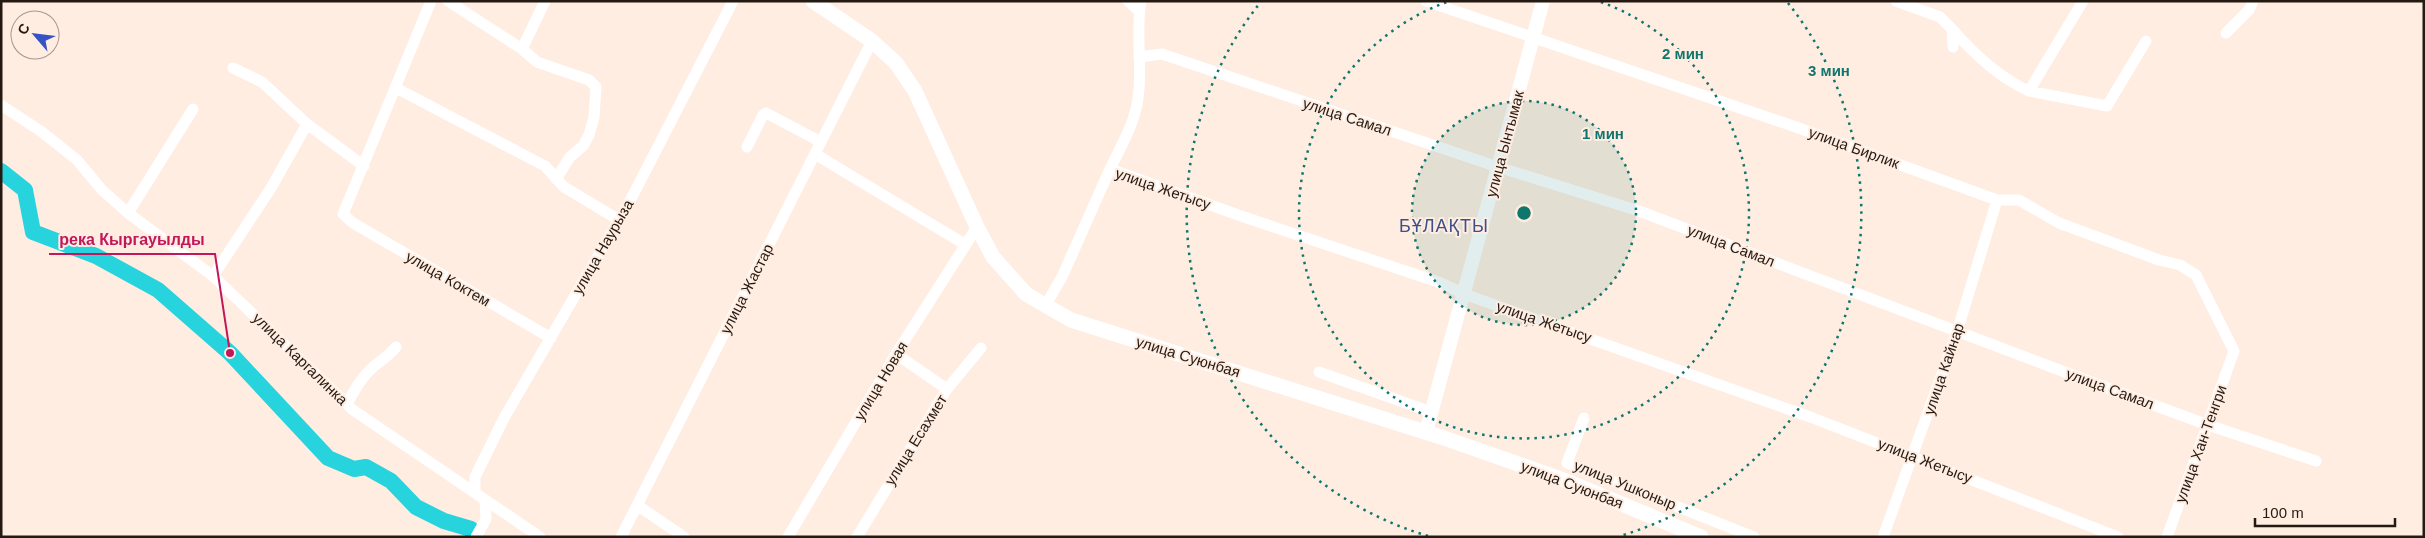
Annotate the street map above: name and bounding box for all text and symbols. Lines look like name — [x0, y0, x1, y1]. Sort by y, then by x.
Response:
north arrow — [10, 10, 60, 60]
text: С — [14, 21, 33, 37]
text: 2 мин — [1662, 45, 1704, 62]
text: 3 мин — [1808, 62, 1850, 79]
street label: улица Ынтымак — [1482, 88, 1527, 199]
street label: улица Самал — [1301, 94, 1394, 139]
street label: улица Бирлик — [1807, 123, 1902, 172]
text: 1 мин — [1582, 125, 1624, 142]
street label: улица Жетысу — [1113, 164, 1213, 213]
street label: улица Наурыза — [569, 196, 637, 297]
centre of rings — [1515, 204, 1533, 222]
district label: БҰЛАҚТЫ — [1399, 216, 1489, 236]
street label: улица Самал — [1685, 221, 1777, 270]
callout: река Кыргауылды — [49, 223, 215, 254]
text: река Кыргауылды — [59, 231, 205, 248]
street label: улица Жастар — [717, 241, 777, 337]
street label: улица Коктем — [403, 248, 493, 310]
street label: улица Жетысу — [1494, 297, 1594, 346]
street label: улица Каргалинка — [249, 309, 352, 409]
street label: улица Кайнар — [1920, 321, 1967, 417]
street label: улица Суюнбая — [1134, 333, 1242, 380]
street label: улица Новая — [850, 338, 911, 423]
street label: улица Самал — [2064, 365, 2156, 412]
street label: улица Хан-Тенгри — [2171, 383, 2230, 505]
street label: улица Есахмет — [881, 391, 950, 488]
street label: улица Жетысу — [1876, 435, 1975, 486]
street label: улица Ушконыр — [1572, 456, 1679, 513]
street label: улица Суюнбая — [1519, 457, 1626, 512]
scale bar — [2255, 496, 2395, 528]
text: 100 m — [2262, 504, 2304, 521]

